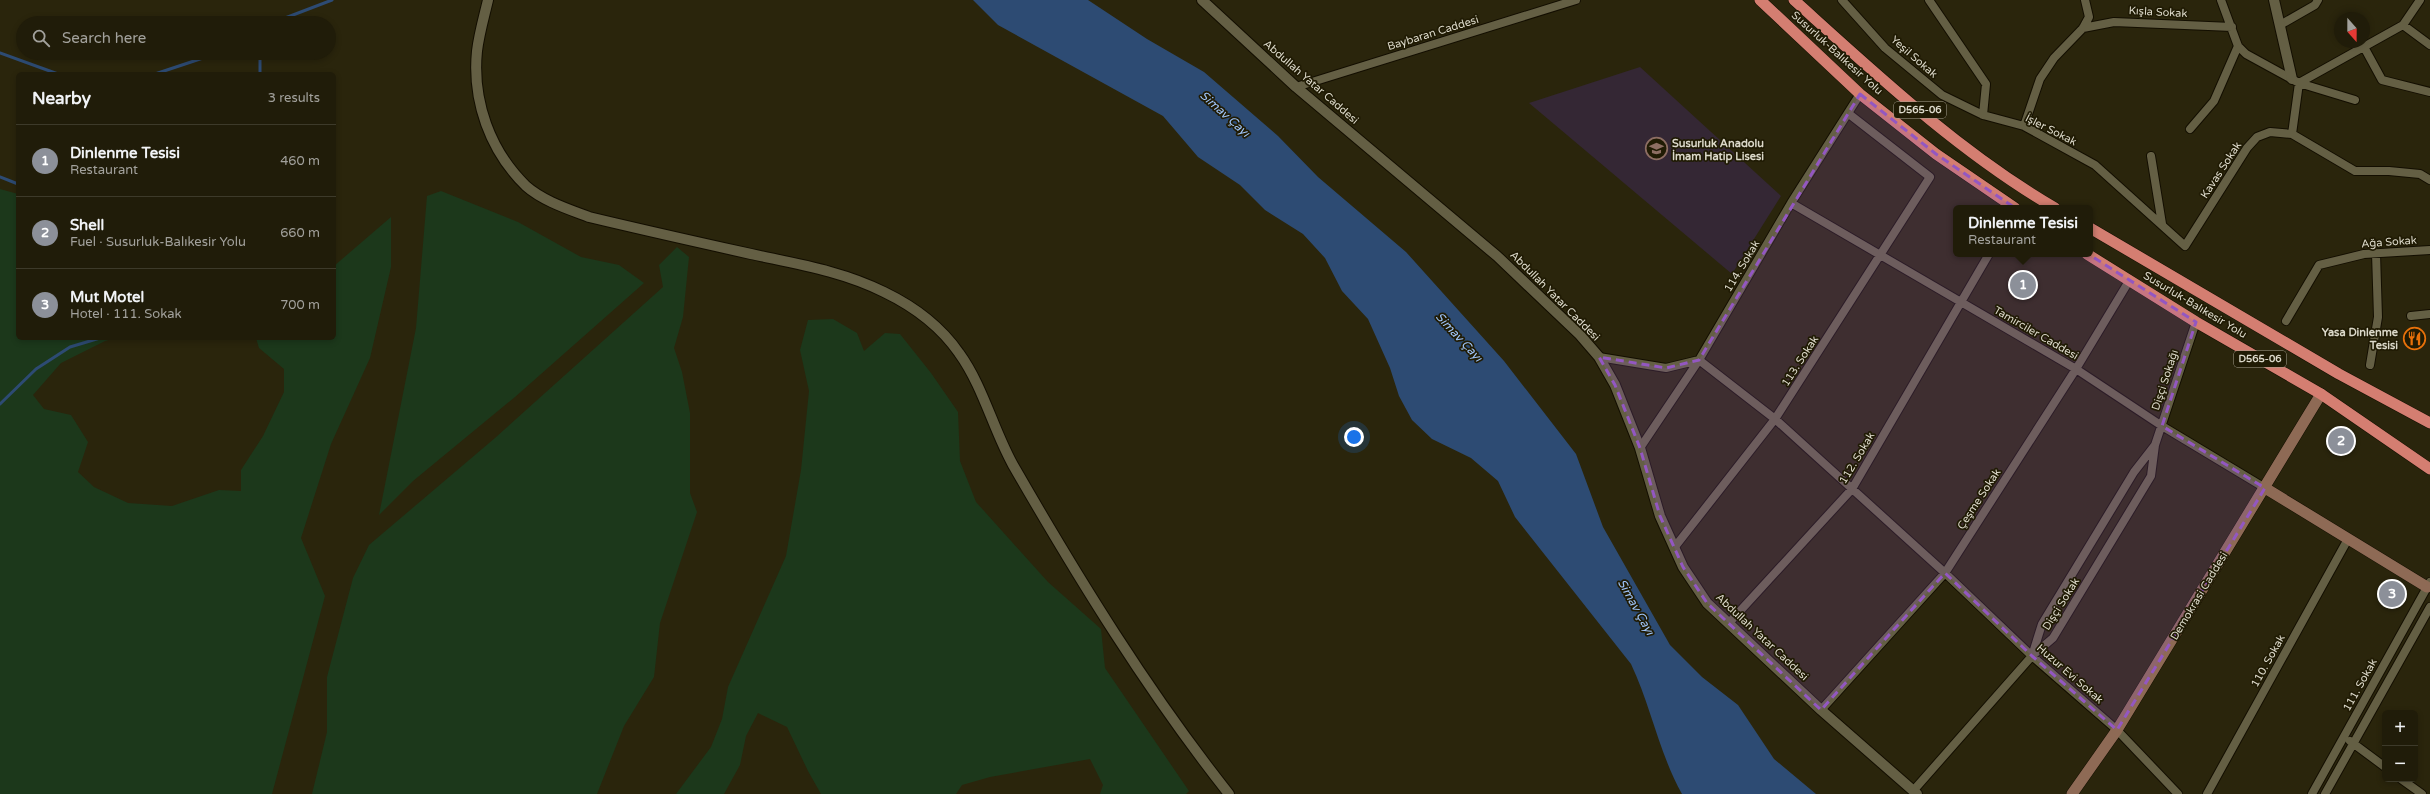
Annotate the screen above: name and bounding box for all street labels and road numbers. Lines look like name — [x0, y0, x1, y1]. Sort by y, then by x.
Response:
street label: Kışla Sokak — [2128, 4, 2188, 20]
street label: Susurluk-Balıkesir Yolu — [1789, 9, 1885, 97]
street label: Baybaran Caddesi — [1386, 13, 1480, 53]
street label: Yeşil Sokak — [1888, 33, 1940, 81]
street label: Abdullah Yatar Caddesi — [1261, 37, 1361, 127]
road number: D565-06 — [1894, 102, 1946, 118]
street label: İşler Sokak — [2023, 112, 2079, 148]
street label: Kavas Sokak — [2198, 139, 2244, 201]
street label: Ağa Sokak — [2361, 234, 2417, 250]
street label: 114. Sokak — [1721, 238, 1763, 294]
street label: Abdullah Yatar Caddesi — [1507, 248, 1603, 344]
street label: Susurluk-Balıkesir Yolu — [2141, 269, 2249, 341]
street label: Tamirciler Caddesi — [1991, 303, 2081, 363]
street label: 113. Sokak — [1779, 333, 1821, 389]
street label: Dişçi Sokağı — [2149, 348, 2181, 412]
road number: D565-06 — [2234, 351, 2286, 367]
street label: 112. Sokak — [1836, 430, 1878, 486]
street label: Çeşme Sokak — [1955, 466, 2003, 532]
street label: Demokrasi Caddesi — [2168, 550, 2230, 642]
street label: Dişçi Sokak — [2040, 575, 2082, 633]
street label: Abdullah Yatar Caddesi — [1713, 591, 1811, 683]
street label: 110. Sokak — [2248, 632, 2288, 690]
street label: Huzur Evi Sokak — [2034, 642, 2106, 706]
street label: 111. Sokak — [2340, 656, 2380, 714]

